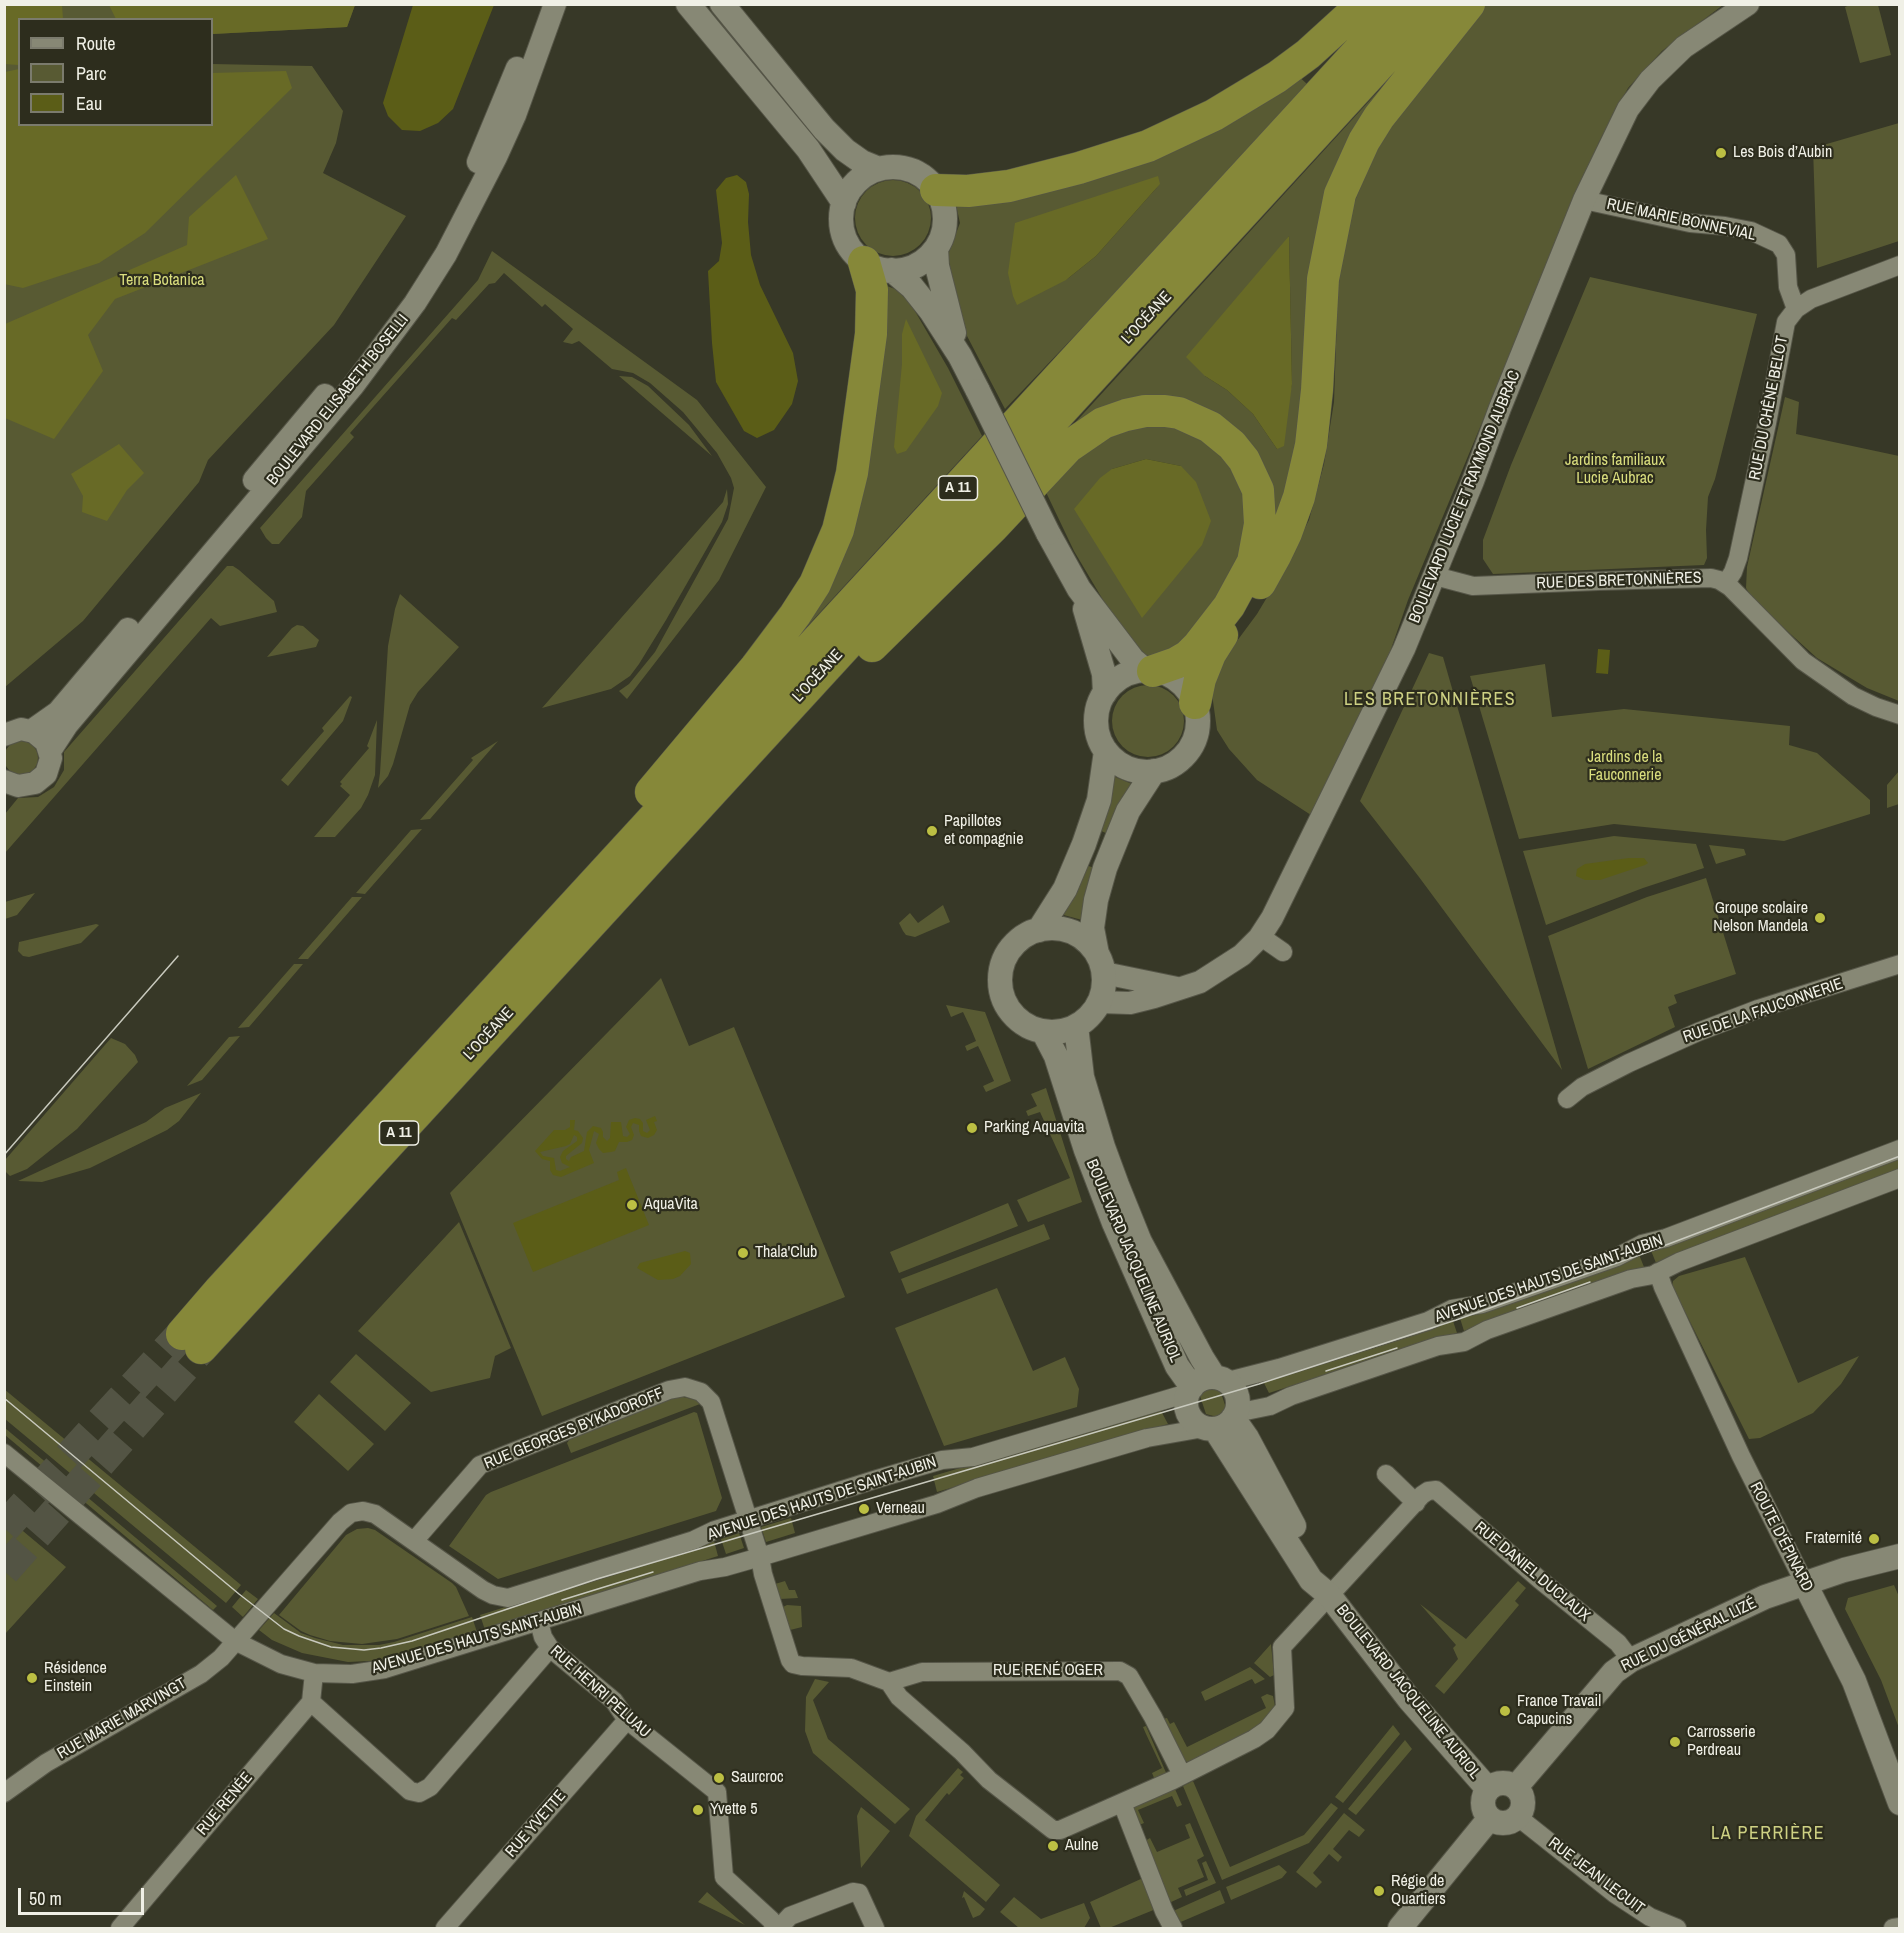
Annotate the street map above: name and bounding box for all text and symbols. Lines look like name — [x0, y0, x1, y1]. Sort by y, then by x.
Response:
legend — [18, 18, 213, 126]
text: Route — [76, 31, 115, 56]
text: Parc — [76, 61, 106, 86]
text: Eau — [76, 91, 102, 116]
place label: Les Bois d’Aubin — [1733, 143, 1832, 163]
marker: Les Bois d’Aubin — [1714, 146, 1728, 160]
street label: RUE MARIE BONNEVIAL — [1605, 195, 1757, 245]
park label: Terra Botanica — [119, 271, 205, 291]
street label: L’OCÉANE — [1118, 288, 1176, 348]
street label: BOULEVARD ELISABETH BOSELLI — [263, 311, 413, 489]
street label: RUE DU CHÊNE BELOT — [1746, 334, 1792, 482]
street label: BOULEVARD LUCIE ET RAYMOND AUBRAC — [1405, 368, 1525, 626]
park label: Jardins familiaux Lucie Aubrac — [1565, 451, 1665, 489]
road number: A 11 — [938, 476, 978, 500]
street label: RUE DES BRETONNIÈRES — [1536, 569, 1702, 593]
street label: L’OCÉANE — [789, 646, 847, 706]
district label: LES BRETONNIÈRES — [1344, 689, 1516, 711]
park label: Jardins de la Fauconnerie — [1587, 748, 1663, 786]
place label: Papillotes et compagnie — [944, 812, 1024, 850]
marker: Papillotes et compagnie — [925, 824, 939, 838]
place label: Groupe scolaire Nelson Mandela — [1713, 899, 1808, 937]
marker: Groupe scolaire Nelson Mandela — [1813, 911, 1827, 925]
street label: RUE DE LA FAUCONNERIE — [1681, 975, 1845, 1047]
street label: L’OCÉANE — [460, 1004, 518, 1064]
place label: Parking Aquavita — [984, 1118, 1085, 1138]
road number: A 11 — [380, 1121, 418, 1145]
marker: Parking Aquavita — [965, 1121, 979, 1135]
street label: BOULEVARD JACQUELINE AURIOL — [1081, 1157, 1185, 1365]
place label: AquaVita — [644, 1195, 698, 1215]
marker: AquaVita — [625, 1198, 639, 1212]
street label: AVENUE DES HAUTS DE SAINT-AUBIN — [1433, 1231, 1665, 1327]
place label: Thala'Club — [755, 1243, 817, 1263]
marker: Thala'Club — [736, 1246, 750, 1260]
street label: RUE GEORGES BYKADOROFF — [482, 1384, 666, 1474]
street label: AVENUE DES HAUTS DE SAINT-AUBIN — [705, 1453, 939, 1545]
street label: ROUTE D'ÉPINARD — [1745, 1479, 1817, 1595]
place label: Verneau — [876, 1499, 925, 1519]
marker: Verneau — [857, 1502, 871, 1516]
street label: RUE DANIEL DUCLAUX — [1470, 1518, 1594, 1626]
place label: Fraternité — [1805, 1529, 1862, 1549]
marker: Fraternité — [1867, 1532, 1881, 1546]
street label: RUE DU GÉNÉRAL LIZÉ — [1618, 1594, 1760, 1676]
street label: AVENUE DES HAUTS SAINT-AUBIN — [370, 1600, 584, 1678]
street label: BOULEVARD JACQUELINE AURIOL — [1332, 1601, 1484, 1783]
street label: RUE HENRI PELUAU — [546, 1642, 654, 1742]
place label: Résidence Einstein — [44, 1659, 107, 1697]
street label: RUE RENÉ OGER — [993, 1661, 1103, 1681]
marker: Résidence Einstein — [25, 1671, 39, 1685]
street label: RUE MARIE MARVINGT — [54, 1674, 190, 1764]
place label: France Travail Capucins — [1517, 1692, 1601, 1730]
marker: France Travail Capucins — [1498, 1704, 1512, 1718]
place label: Carrosserie Perdreau — [1687, 1723, 1756, 1761]
marker: Carrosserie Perdreau — [1668, 1735, 1682, 1749]
place label: Saurcroc — [731, 1768, 783, 1788]
street label: RUE RENÉE — [193, 1769, 257, 1839]
marker: Saurcroc — [712, 1771, 726, 1785]
street label: RUE YVETTE — [502, 1787, 570, 1861]
place label: Yvette 5 — [710, 1800, 757, 1820]
marker: Yvette 5 — [691, 1803, 705, 1817]
district label: LA PERRIÈRE — [1711, 1823, 1825, 1845]
street label: RUE JEAN LECUIT — [1544, 1834, 1648, 1918]
place label: Aulne — [1065, 1836, 1099, 1856]
marker: Aulne — [1046, 1839, 1060, 1853]
place label: Régie de Quartiers — [1391, 1872, 1446, 1910]
scale bar — [21, 1876, 147, 1914]
marker: Régie de Quartiers — [1372, 1884, 1386, 1898]
text: 50 m — [29, 1886, 62, 1911]

